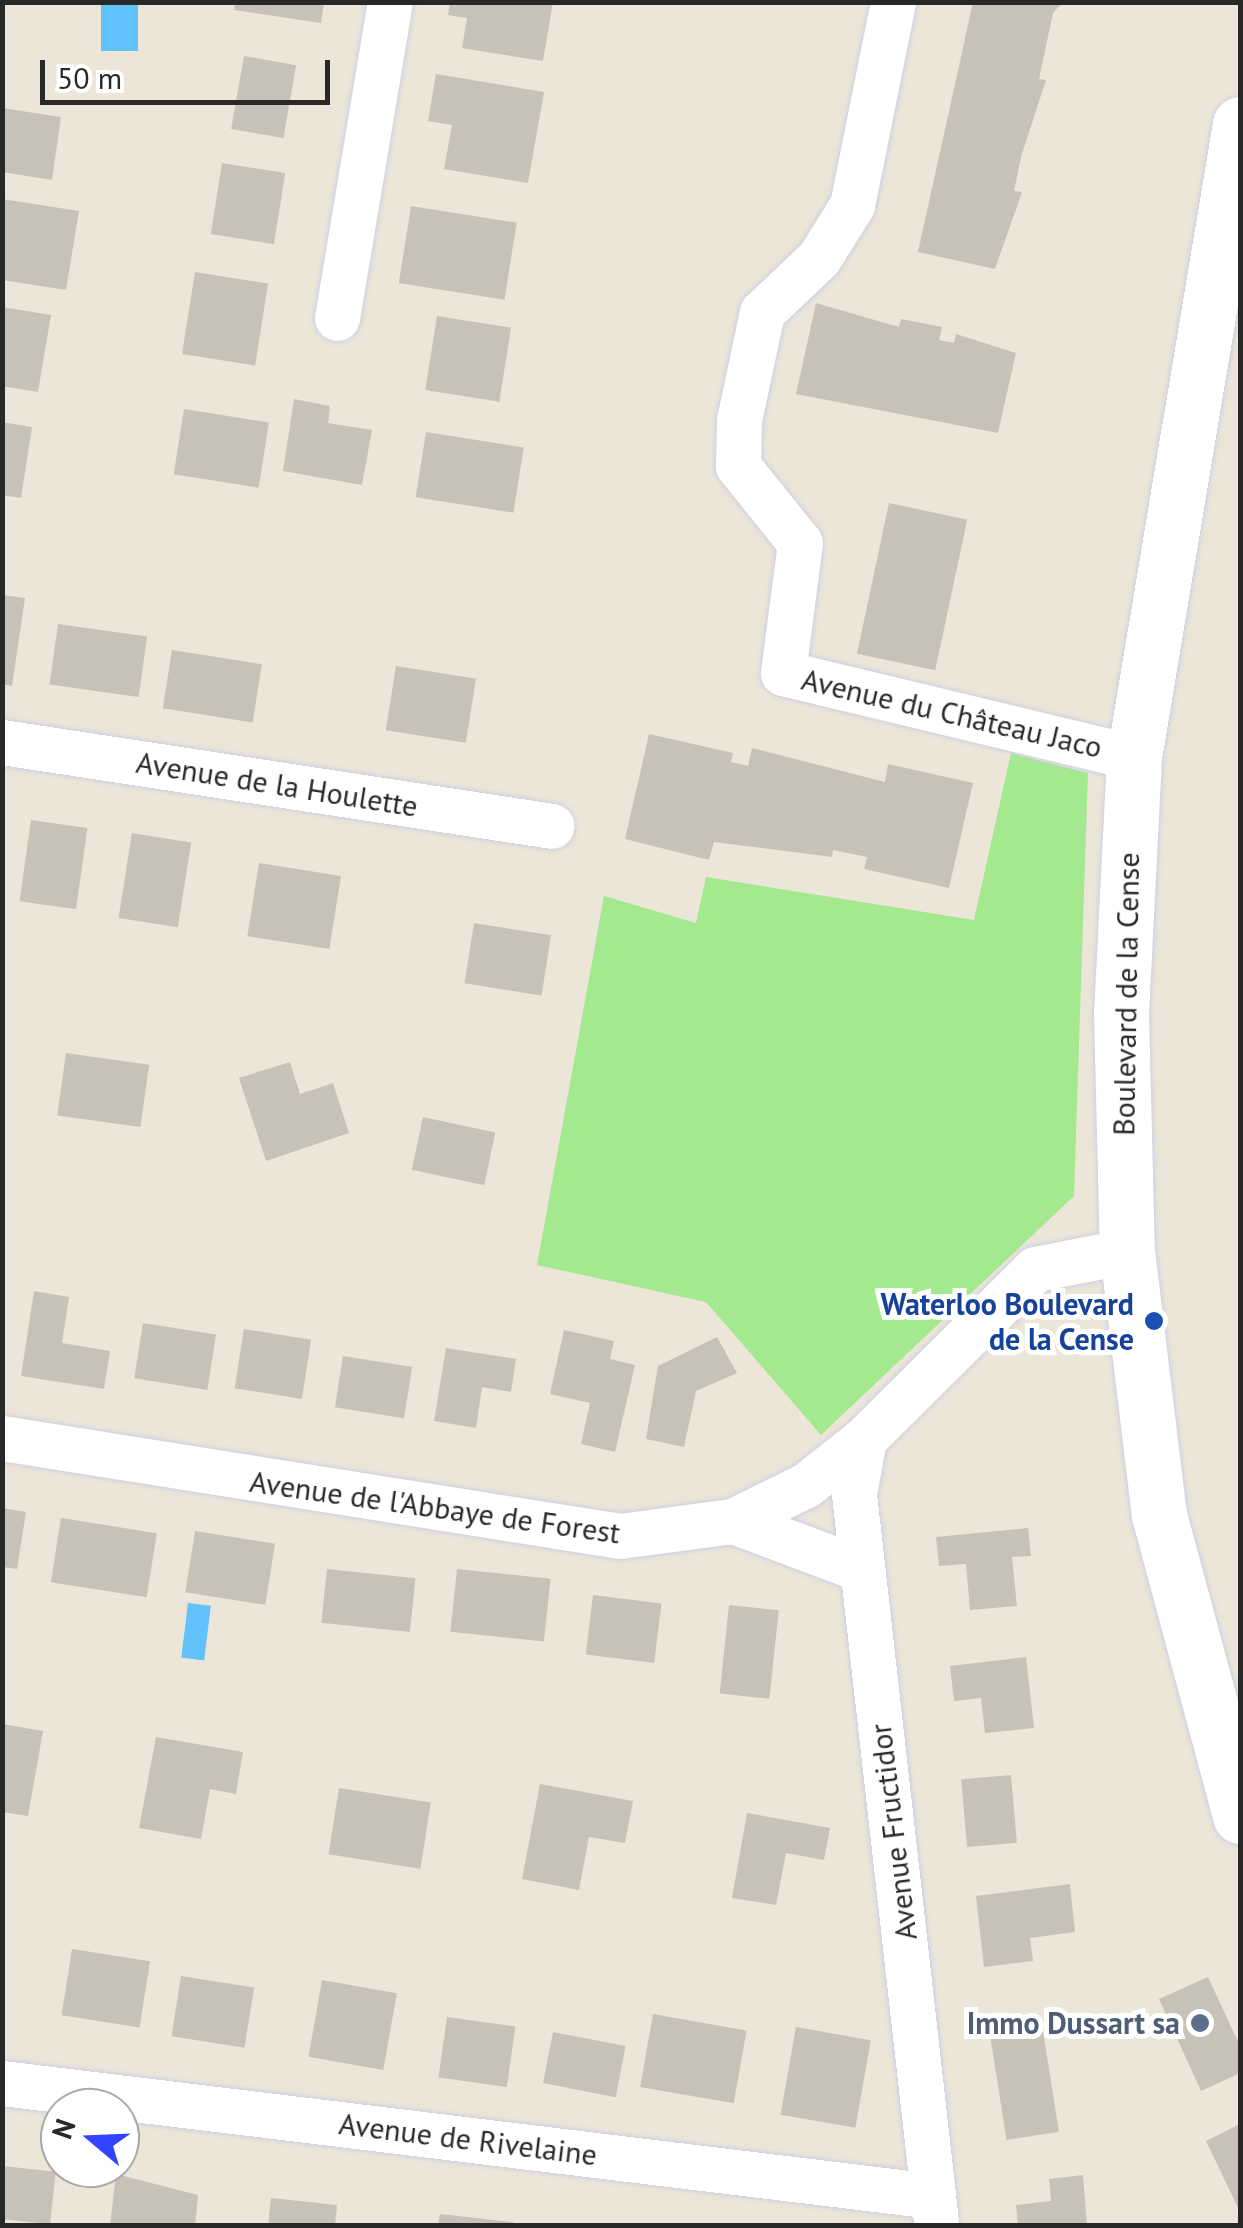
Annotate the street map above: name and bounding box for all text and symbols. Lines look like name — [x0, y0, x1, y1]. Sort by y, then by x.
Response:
scale bar — [45, 40, 335, 102]
text: 50 m — [57, 58, 122, 97]
street label: Avenue du Château Jaco — [798, 661, 1106, 765]
street label: Avenue de la Houlette — [134, 744, 420, 824]
street label: Boulevard de la Cense — [1106, 852, 1146, 1136]
place label: Waterloo Boulevard de la Cense — [880, 1286, 1134, 1356]
marker: Waterloo Boulevard de la Cense — [1143, 1310, 1165, 1332]
street label: Avenue de l'Abbaye de Forest — [247, 1463, 623, 1551]
street label: Avenue Fructidor — [862, 1722, 924, 1942]
place label: Immo Dussart sa — [967, 2005, 1180, 2041]
marker: Immo Dussart sa — [1189, 2012, 1211, 2034]
north arrow — [40, 2088, 140, 2188]
street label: Avenue de Rivelaine — [337, 2105, 599, 2173]
text: N — [43, 2114, 84, 2143]

